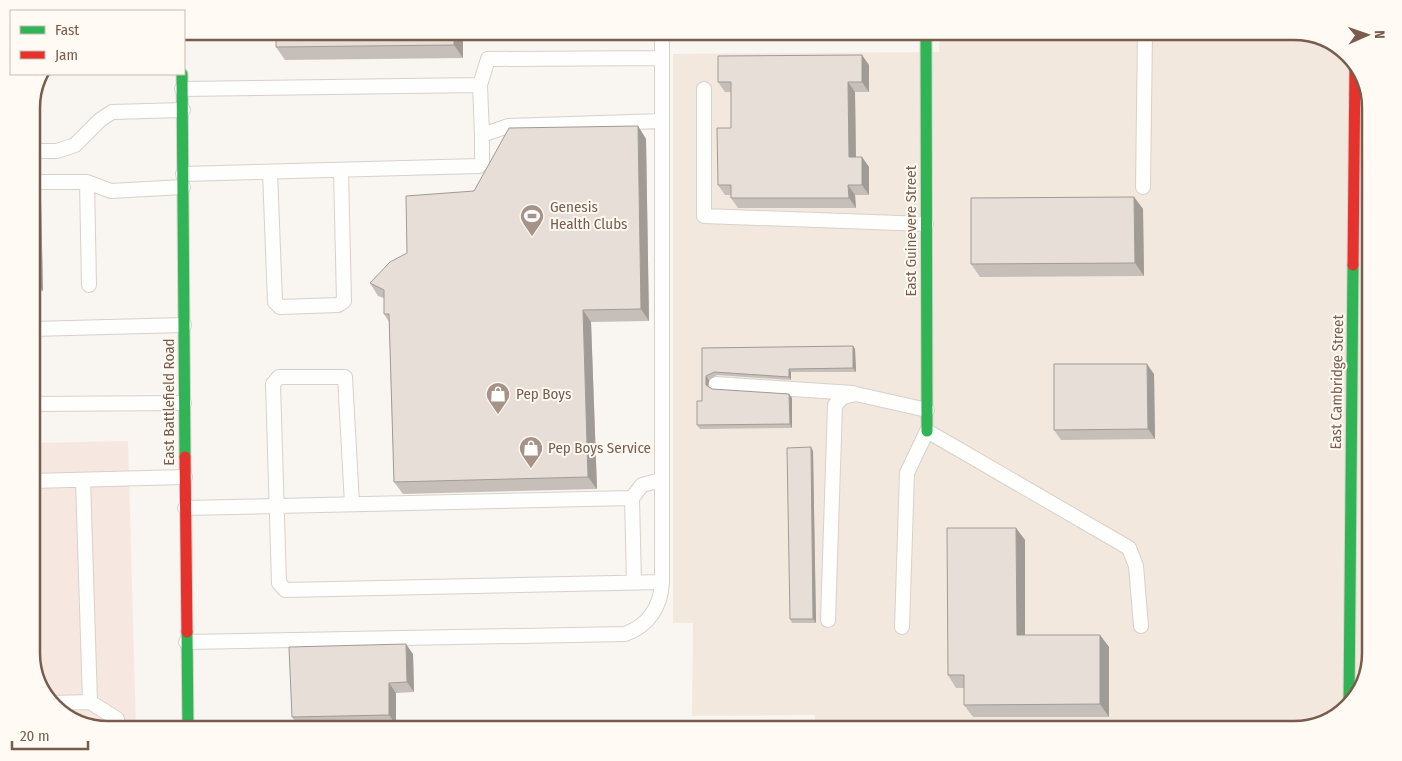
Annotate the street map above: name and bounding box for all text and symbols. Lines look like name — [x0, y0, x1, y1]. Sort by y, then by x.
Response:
legend — [10, 10, 185, 75]
north arrow — [1342, 10, 1392, 60]
text: Fast — [55, 21, 79, 39]
text: N — [1371, 30, 1388, 39]
text: Jam — [55, 46, 78, 64]
street label: East Guinevere Street — [902, 165, 920, 297]
place label: Genesis Health Clubs — [550, 198, 628, 233]
sports icon: Genesis Health Clubs — [519, 203, 545, 237]
street label: East Cambridge Street — [1327, 314, 1347, 450]
street label: East Battlefield Road — [160, 338, 178, 466]
shop icon: Pep Boys — [485, 381, 511, 415]
place label: Pep Boys — [516, 385, 571, 403]
shop icon: Pep Boys Service — [518, 435, 544, 469]
place label: Pep Boys Service — [548, 439, 651, 457]
scale bar — [12, 718, 89, 750]
text: 20 m — [20, 727, 50, 745]

